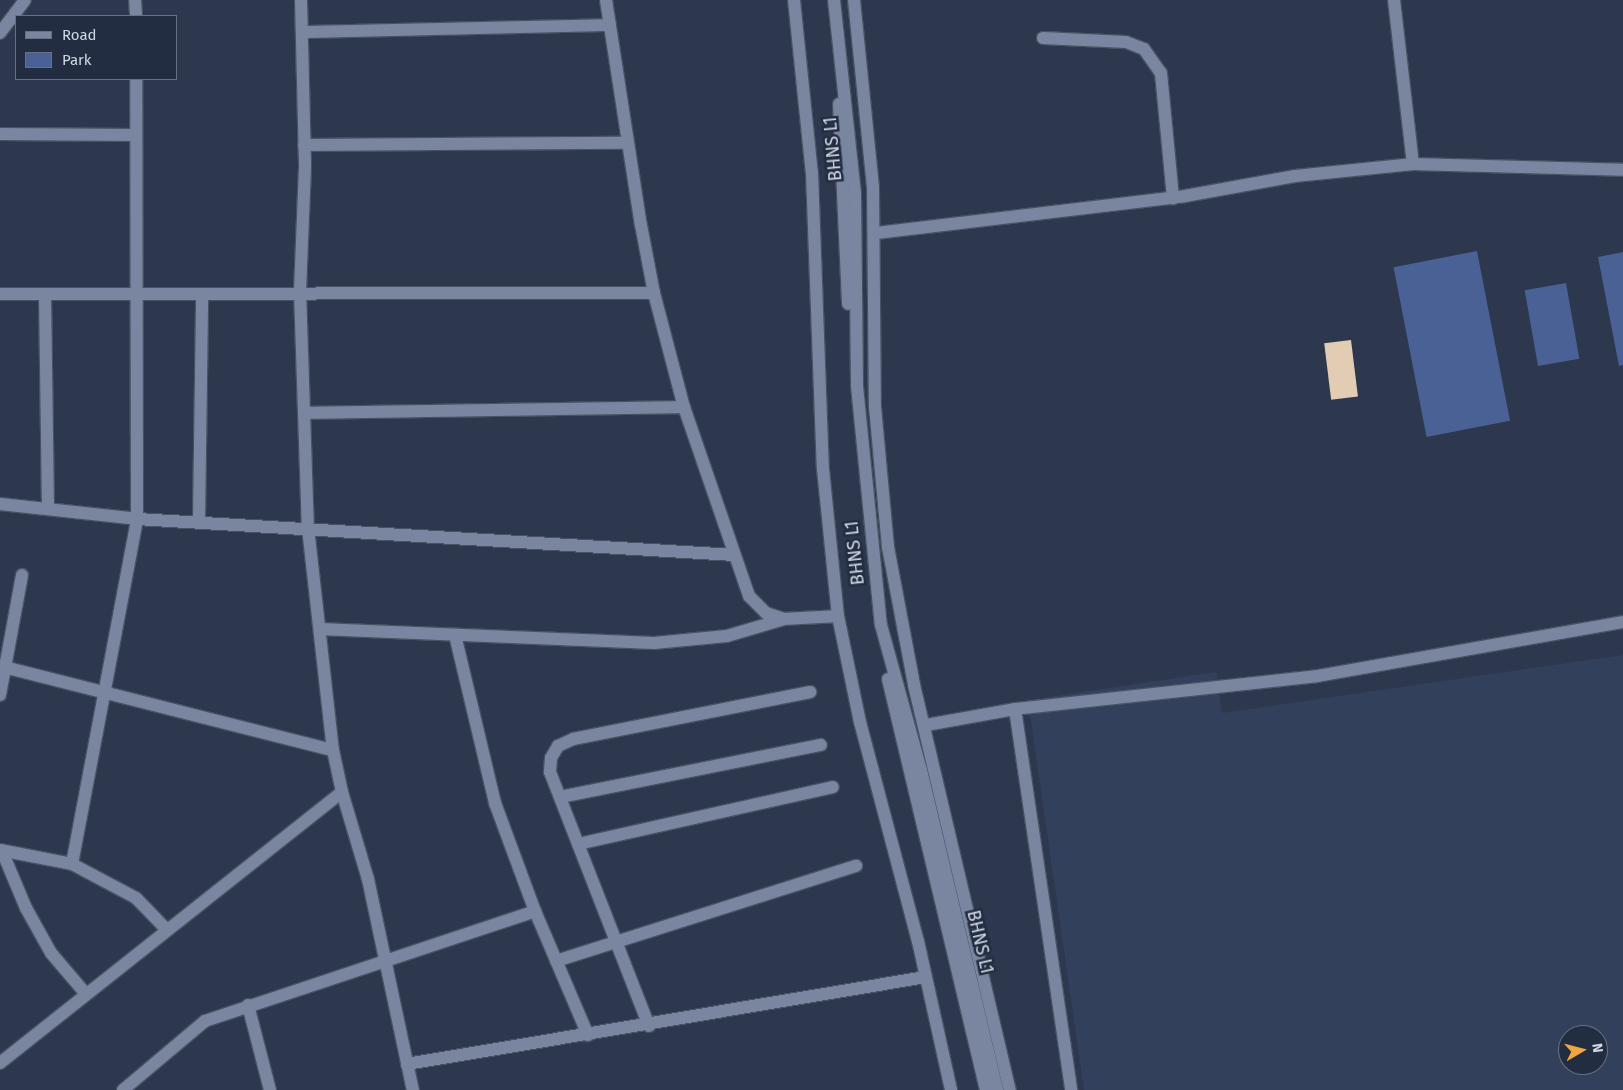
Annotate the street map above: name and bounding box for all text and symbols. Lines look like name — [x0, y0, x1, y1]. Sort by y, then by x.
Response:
legend — [15, 15, 178, 80]
text: Road — [62, 26, 97, 44]
text: Park — [62, 51, 92, 69]
street label: BHNS L1 — [819, 116, 847, 182]
street label: BHNS L1 — [841, 520, 869, 586]
street label: BHNS L1 — [962, 908, 998, 976]
north arrow — [1558, 1025, 1608, 1075]
text: N — [1588, 1042, 1606, 1054]

